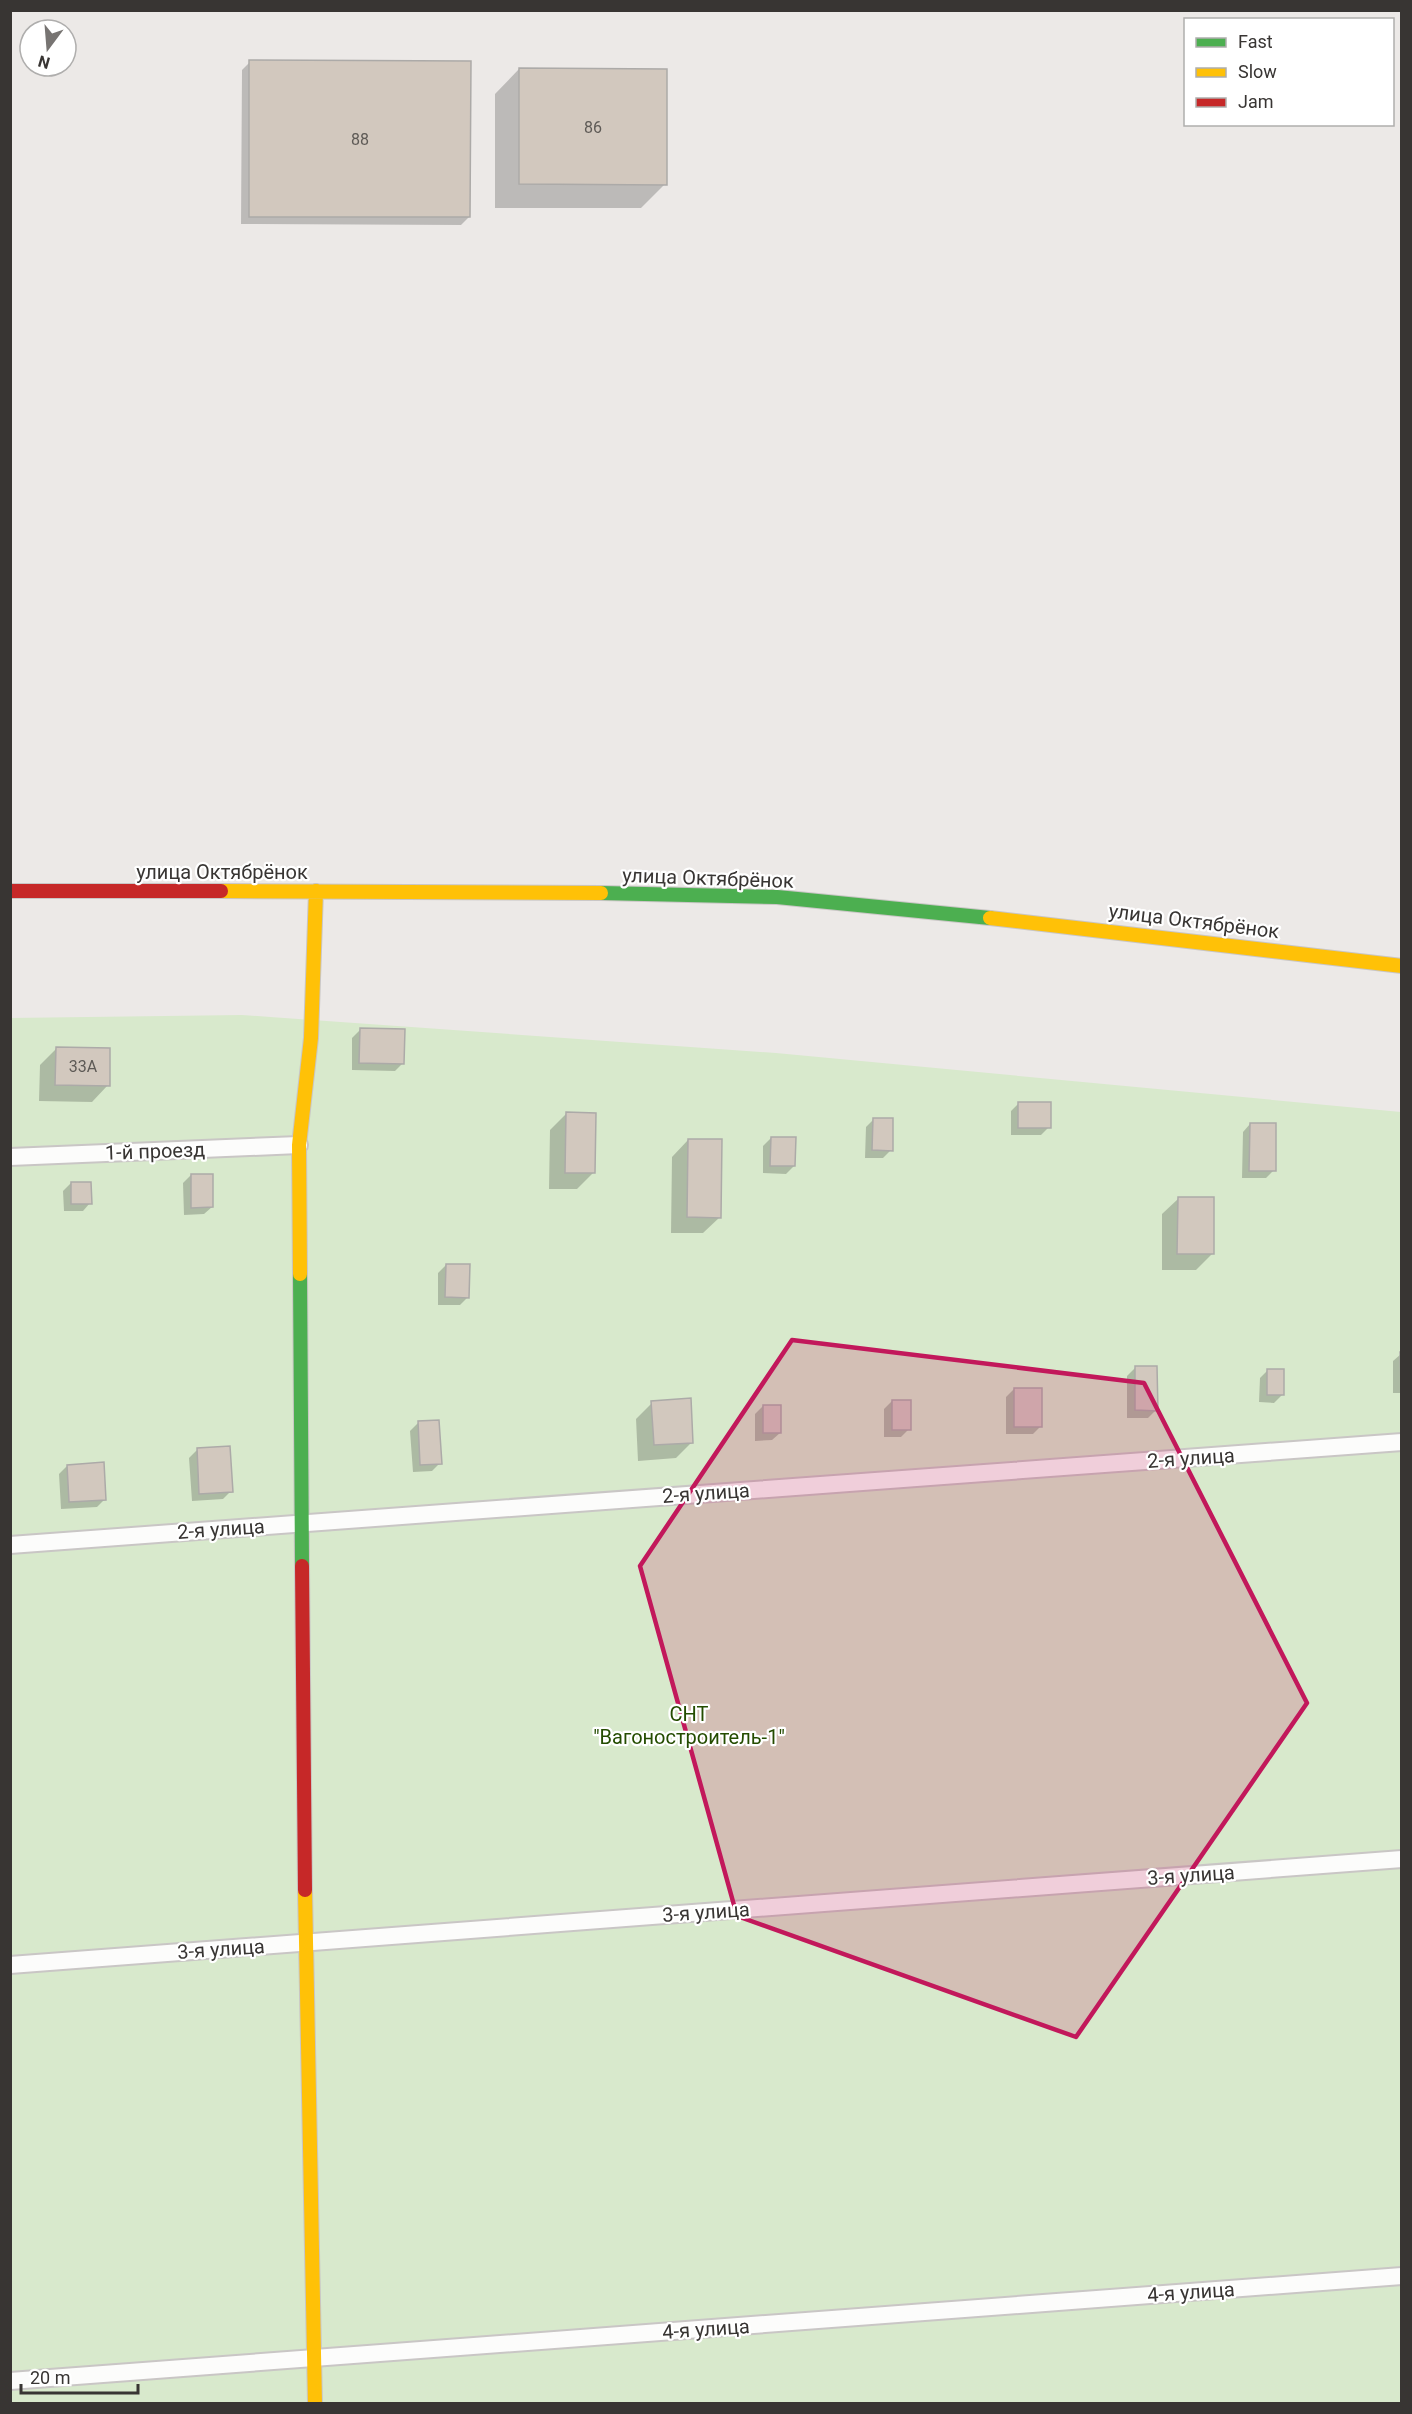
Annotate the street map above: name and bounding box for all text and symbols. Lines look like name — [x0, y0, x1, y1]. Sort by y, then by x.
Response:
north arrow — [18, 18, 78, 78]
legend — [1184, 18, 1394, 126]
text: Fast — [1238, 31, 1273, 52]
text: N — [36, 51, 52, 73]
text: Slow — [1238, 61, 1277, 82]
text: Jam — [1238, 91, 1274, 112]
house number: 86 — [584, 118, 602, 137]
house number: 88 — [351, 130, 369, 149]
street label: улица Октябрёнок — [136, 860, 308, 884]
street label: улица Октябрёнок — [622, 863, 794, 893]
street label: улица Октябрёнок — [1107, 899, 1281, 943]
house number: 33А — [69, 1057, 98, 1076]
street label: 1-й проезд — [104, 1137, 206, 1165]
street label: 2-я улица — [1146, 1443, 1236, 1473]
street label: 2-я улица — [661, 1478, 751, 1508]
street label: 2-я улица — [176, 1514, 266, 1544]
park label: СНТ "Вагоностроитель-1" — [593, 1702, 785, 1749]
street label: 3-я улица — [1146, 1860, 1236, 1890]
street label: 3-я улица — [661, 1897, 751, 1927]
street label: 3-я улица — [176, 1934, 266, 1964]
street label: 4-я улица — [1146, 2277, 1236, 2307]
street label: 4-я улица — [661, 2314, 751, 2344]
scale bar — [21, 2357, 138, 2395]
text: 20 m — [30, 2367, 70, 2388]

